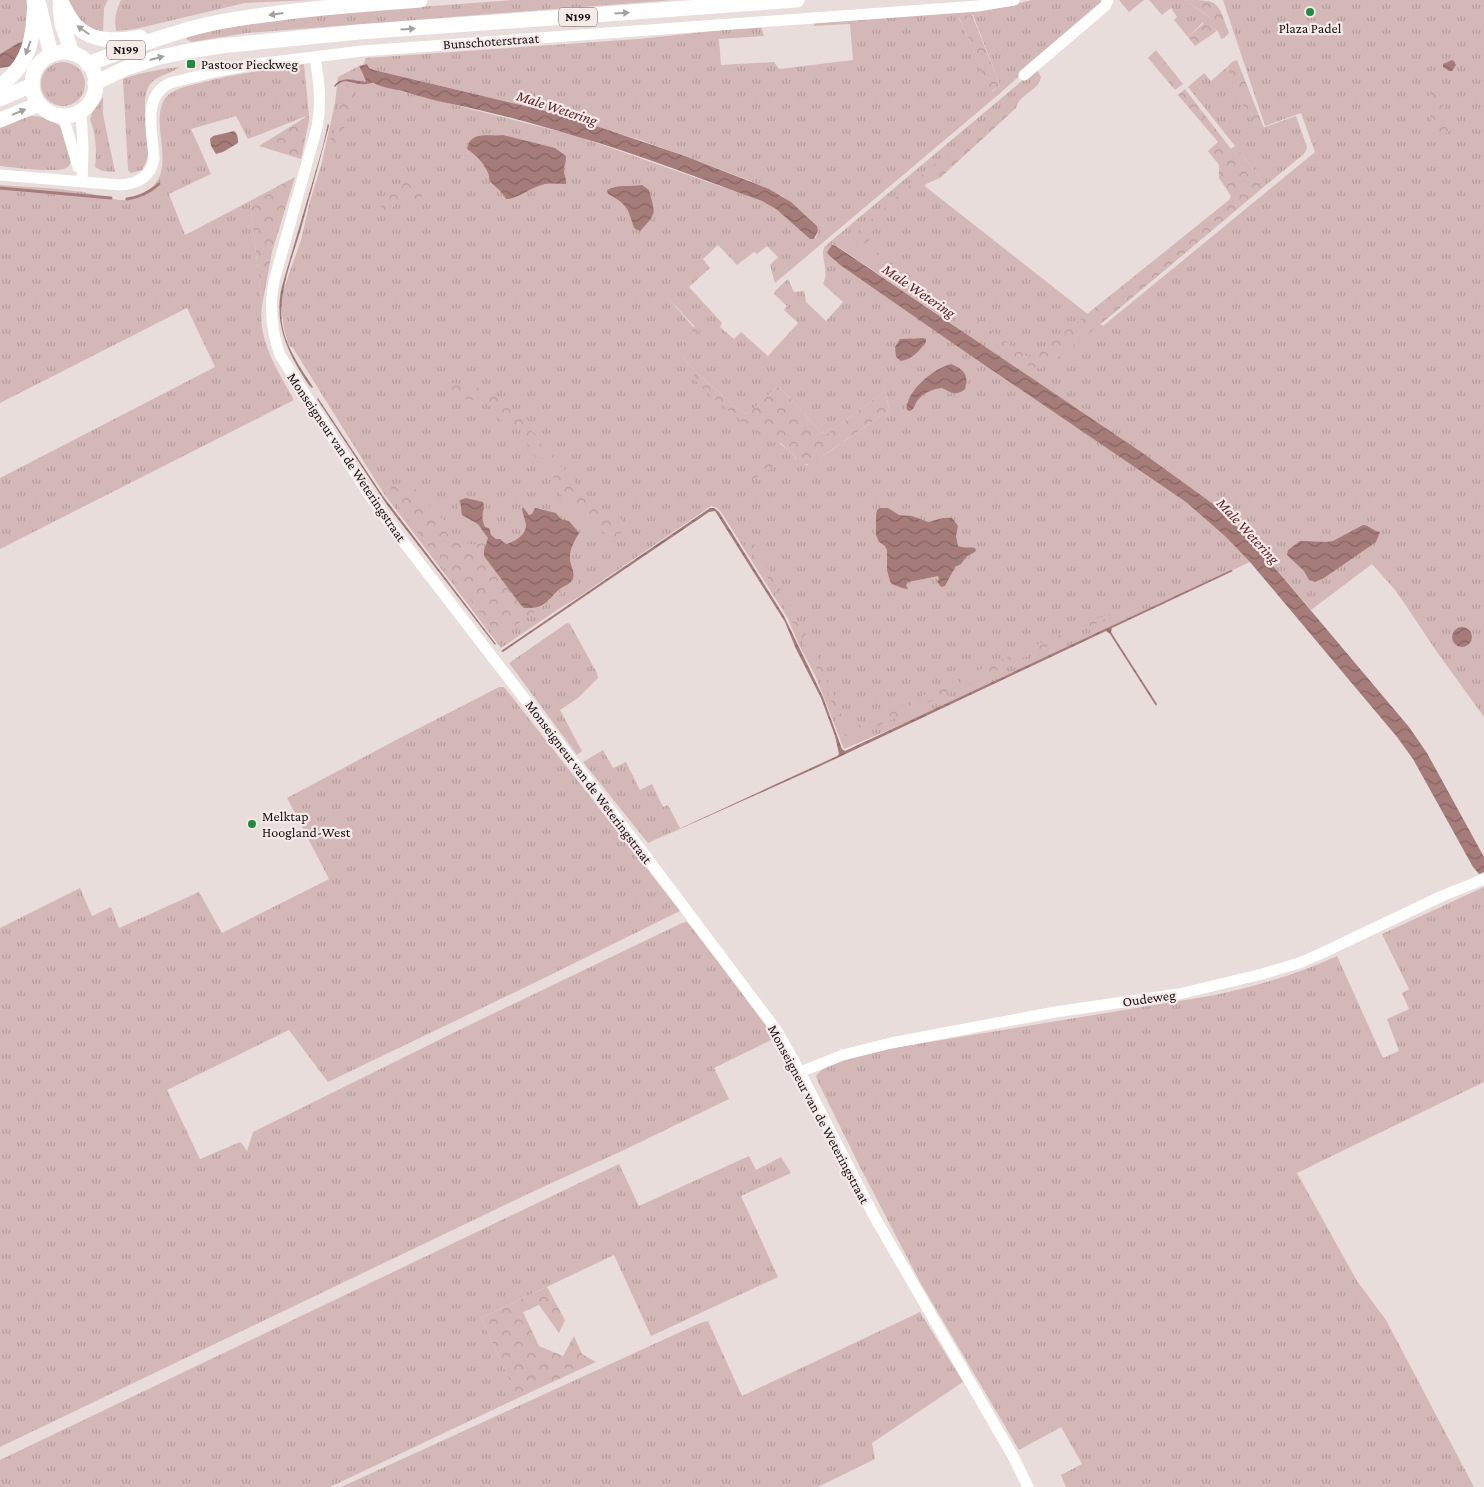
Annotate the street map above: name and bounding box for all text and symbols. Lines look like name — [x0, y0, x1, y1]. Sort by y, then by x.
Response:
marker: Plaza Padel — [1304, 6, 1316, 18]
road number: N199 — [559, 8, 597, 26]
one-way arrow — [615, 9, 631, 17]
one-way arrow — [268, 10, 284, 18]
place label: Plaza Padel — [1279, 20, 1342, 36]
one-way arrow — [76, 25, 90, 35]
one-way arrow — [400, 25, 416, 33]
street label: Bunschoterstraat — [442, 30, 540, 52]
road number: N199 — [107, 40, 145, 60]
one-way arrow — [24, 41, 32, 55]
one-way arrow — [149, 54, 164, 62]
place label: Pastoor Pieckweg — [201, 56, 298, 72]
marker: Pastoor Pieckweg — [185, 58, 197, 70]
water label: Male Wetering — [513, 87, 600, 130]
one-way arrow — [12, 108, 27, 115]
water label: Male Wetering — [878, 260, 959, 322]
street label: Monseigneur van de Weteringstraat — [284, 369, 410, 545]
water label: Male Wetering — [1212, 494, 1283, 568]
street label: Monseigneur van de Weteringstraat — [522, 697, 656, 867]
place label: Melktap Hoogland-West — [262, 808, 351, 840]
marker: Melktap Hoogland-West — [246, 818, 258, 830]
street label: Oudeweg — [1121, 986, 1177, 1010]
street label: Monseigneur van de Weteringstraat — [765, 1022, 873, 1207]

